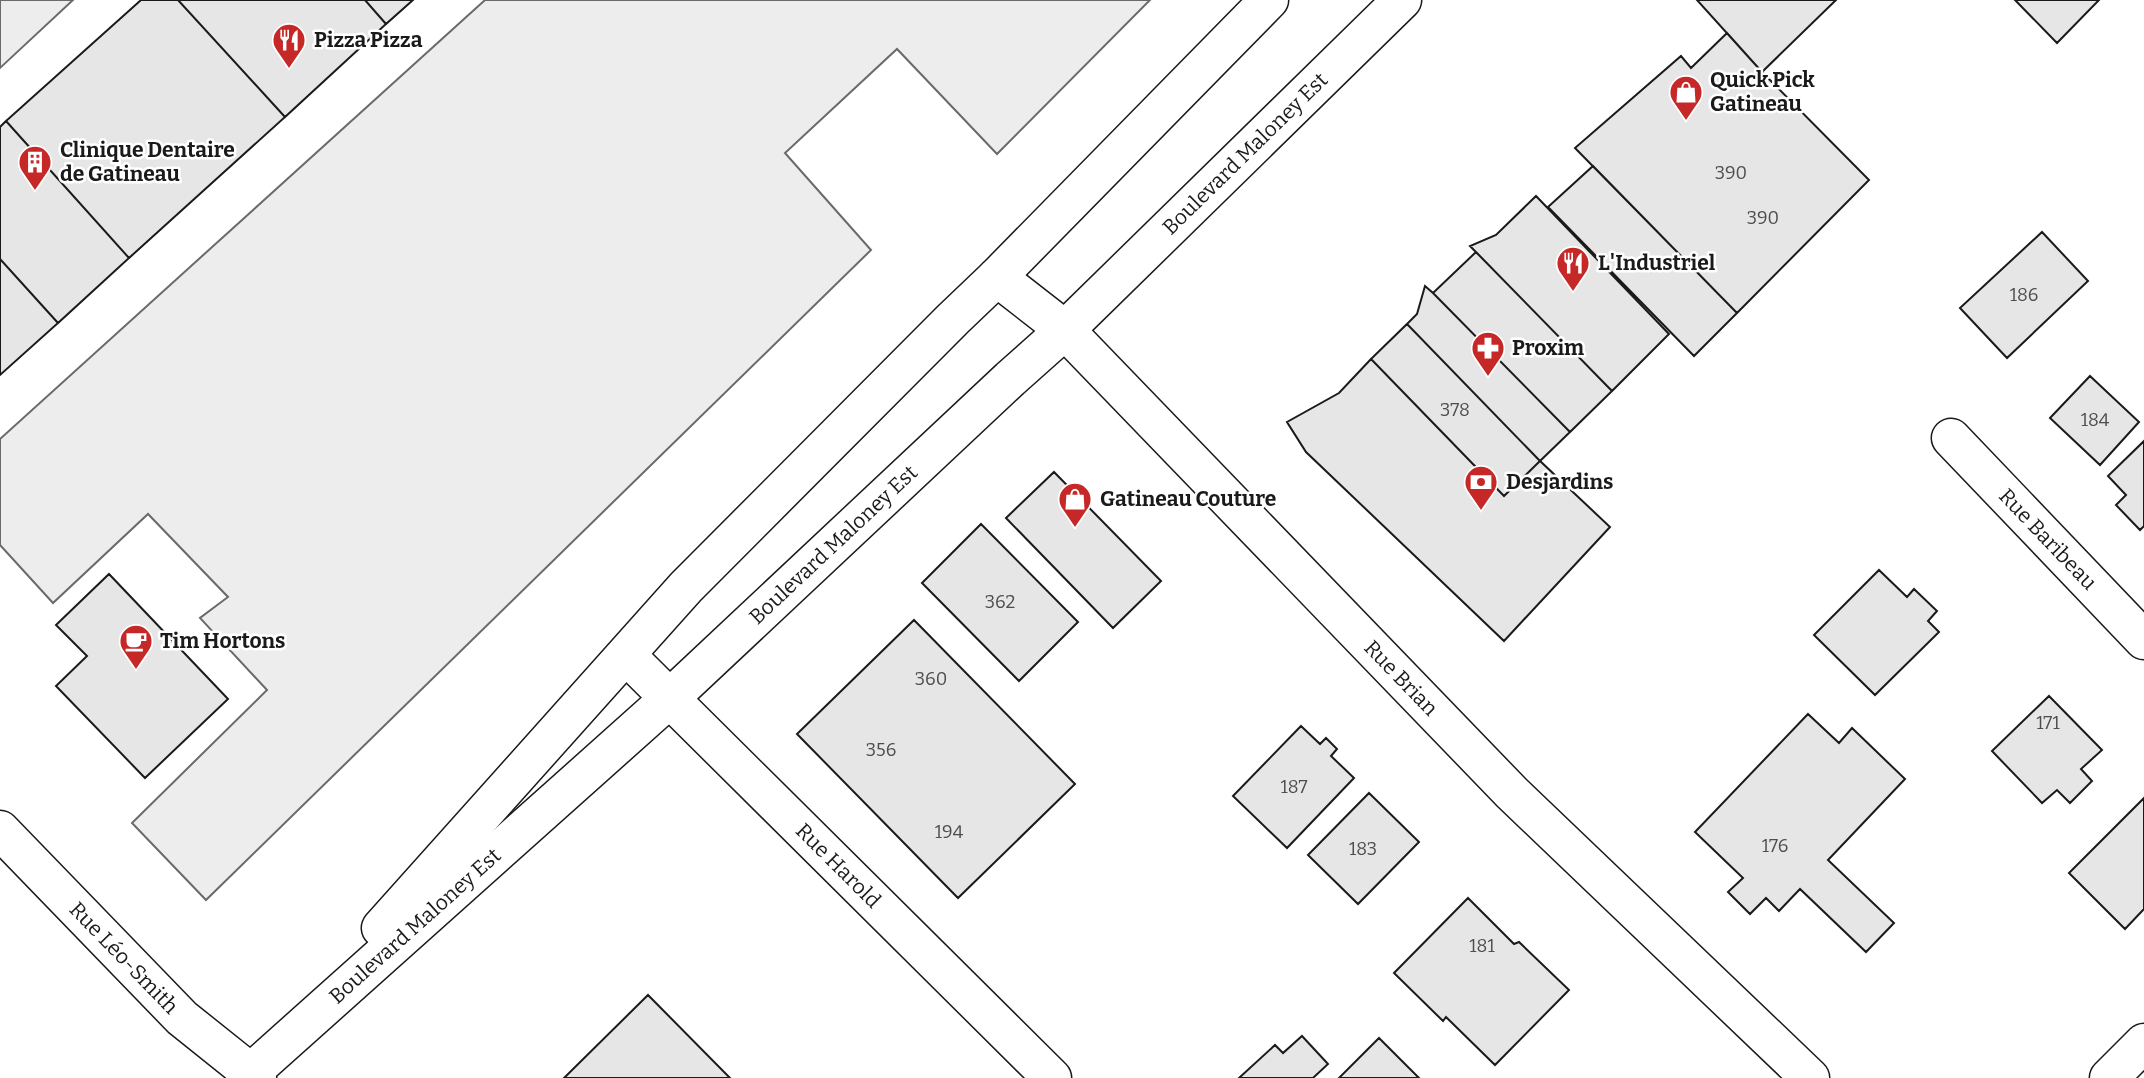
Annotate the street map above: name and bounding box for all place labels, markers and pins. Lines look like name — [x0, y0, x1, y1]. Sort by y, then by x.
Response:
restaurant icon: Pizza Pizza — [270, 21, 308, 70]
place label: Pizza Pizza — [314, 27, 423, 53]
place label: Quick Pick Gatineau — [1710, 67, 1815, 117]
shop icon: Quick Pick Gatineau — [1667, 73, 1705, 122]
place label: Clinique Dentaire de Gatineau — [60, 137, 235, 187]
building icon: Clinique Dentaire de Gatineau — [16, 143, 54, 192]
restaurant icon: L'Industriel — [1554, 244, 1592, 293]
place label: L'Industriel — [1598, 250, 1716, 276]
pharmacy icon: Proxim — [1469, 329, 1507, 378]
place label: Proxim — [1512, 335, 1584, 361]
bank icon: Desjardins — [1462, 463, 1500, 512]
place label: Desjardins — [1506, 469, 1613, 495]
shop icon: Gatineau Couture — [1056, 480, 1094, 529]
place label: Gatineau Couture — [1100, 486, 1276, 512]
cafe icon: Tim Hortons — [117, 622, 155, 671]
place label: Tim Hortons — [160, 628, 285, 654]

